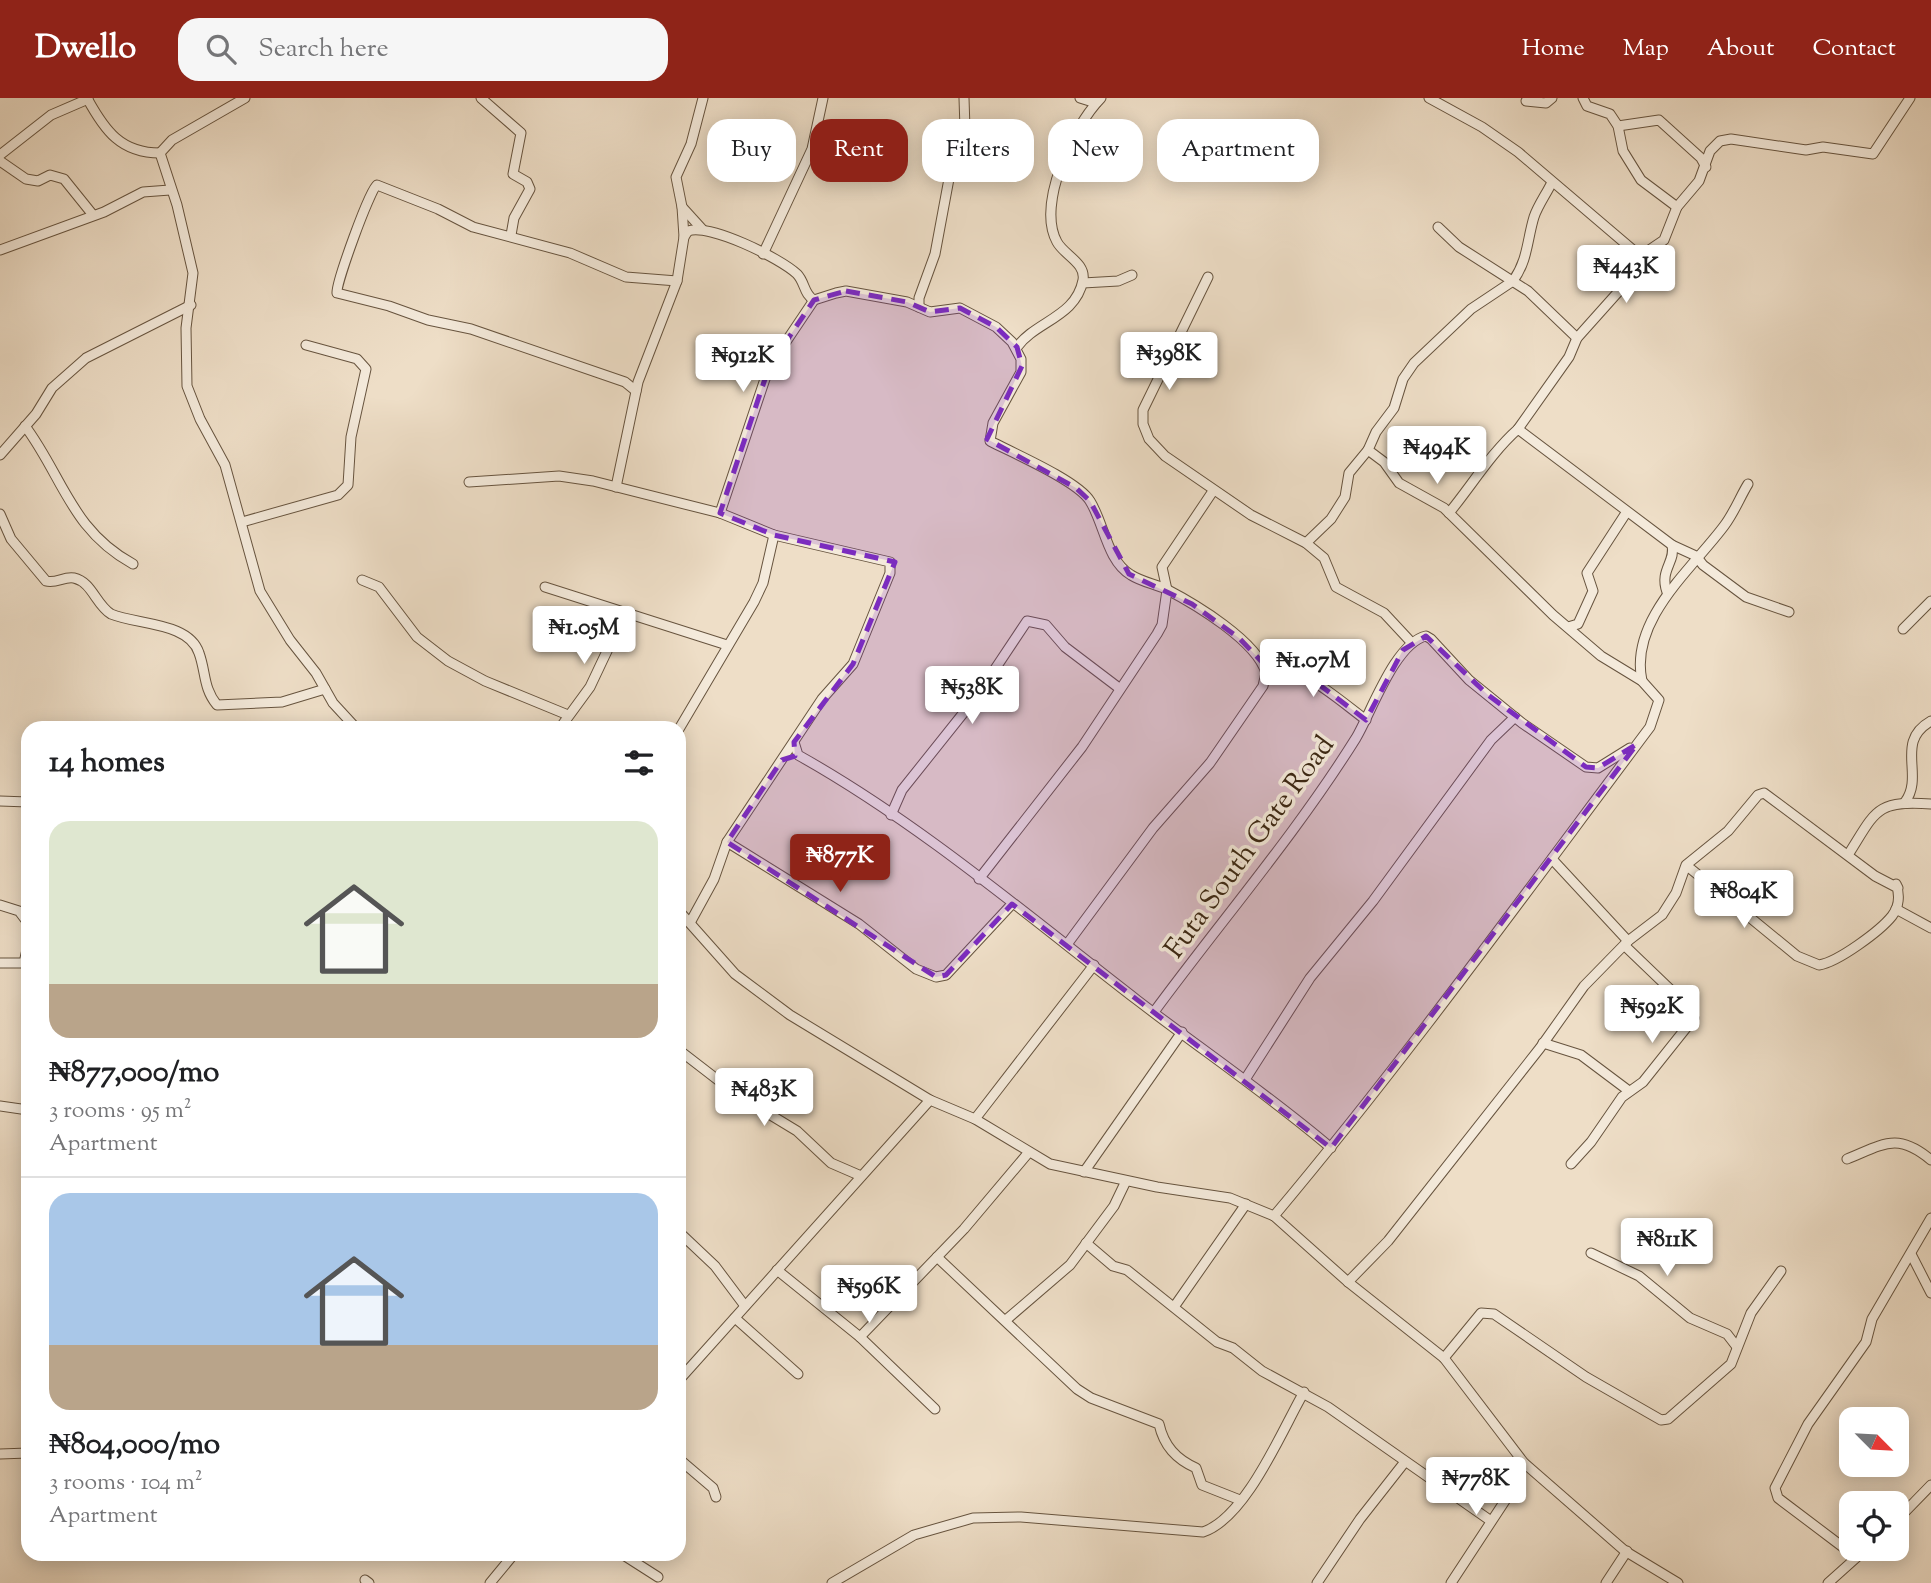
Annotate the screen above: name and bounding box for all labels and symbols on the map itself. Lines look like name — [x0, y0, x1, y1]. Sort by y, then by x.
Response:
pin: ₦443K — [1577, 246, 1675, 305]
pin: ₦398K — [1120, 332, 1218, 392]
pin: ₦912K — [694, 334, 792, 394]
pin: ₦494K — [1388, 426, 1486, 486]
pin: ₦1.05M — [527, 606, 641, 666]
pin: ₦1.07M — [1256, 640, 1370, 699]
pin: ₦538K — [923, 666, 1021, 726]
street label: Futa South Gate Road — [1156, 728, 1345, 967]
pin: ₦877K — [791, 834, 889, 894]
pin: ₦804K — [1695, 870, 1793, 930]
pin: ₦592K — [1603, 986, 1701, 1045]
pin: ₦483K — [715, 1068, 813, 1128]
pin: ₦811K — [1618, 1218, 1716, 1278]
pin: ₦596K — [820, 1266, 918, 1325]
north arrow — [1839, 1407, 1909, 1477]
pin: ₦778K — [1427, 1458, 1525, 1517]

